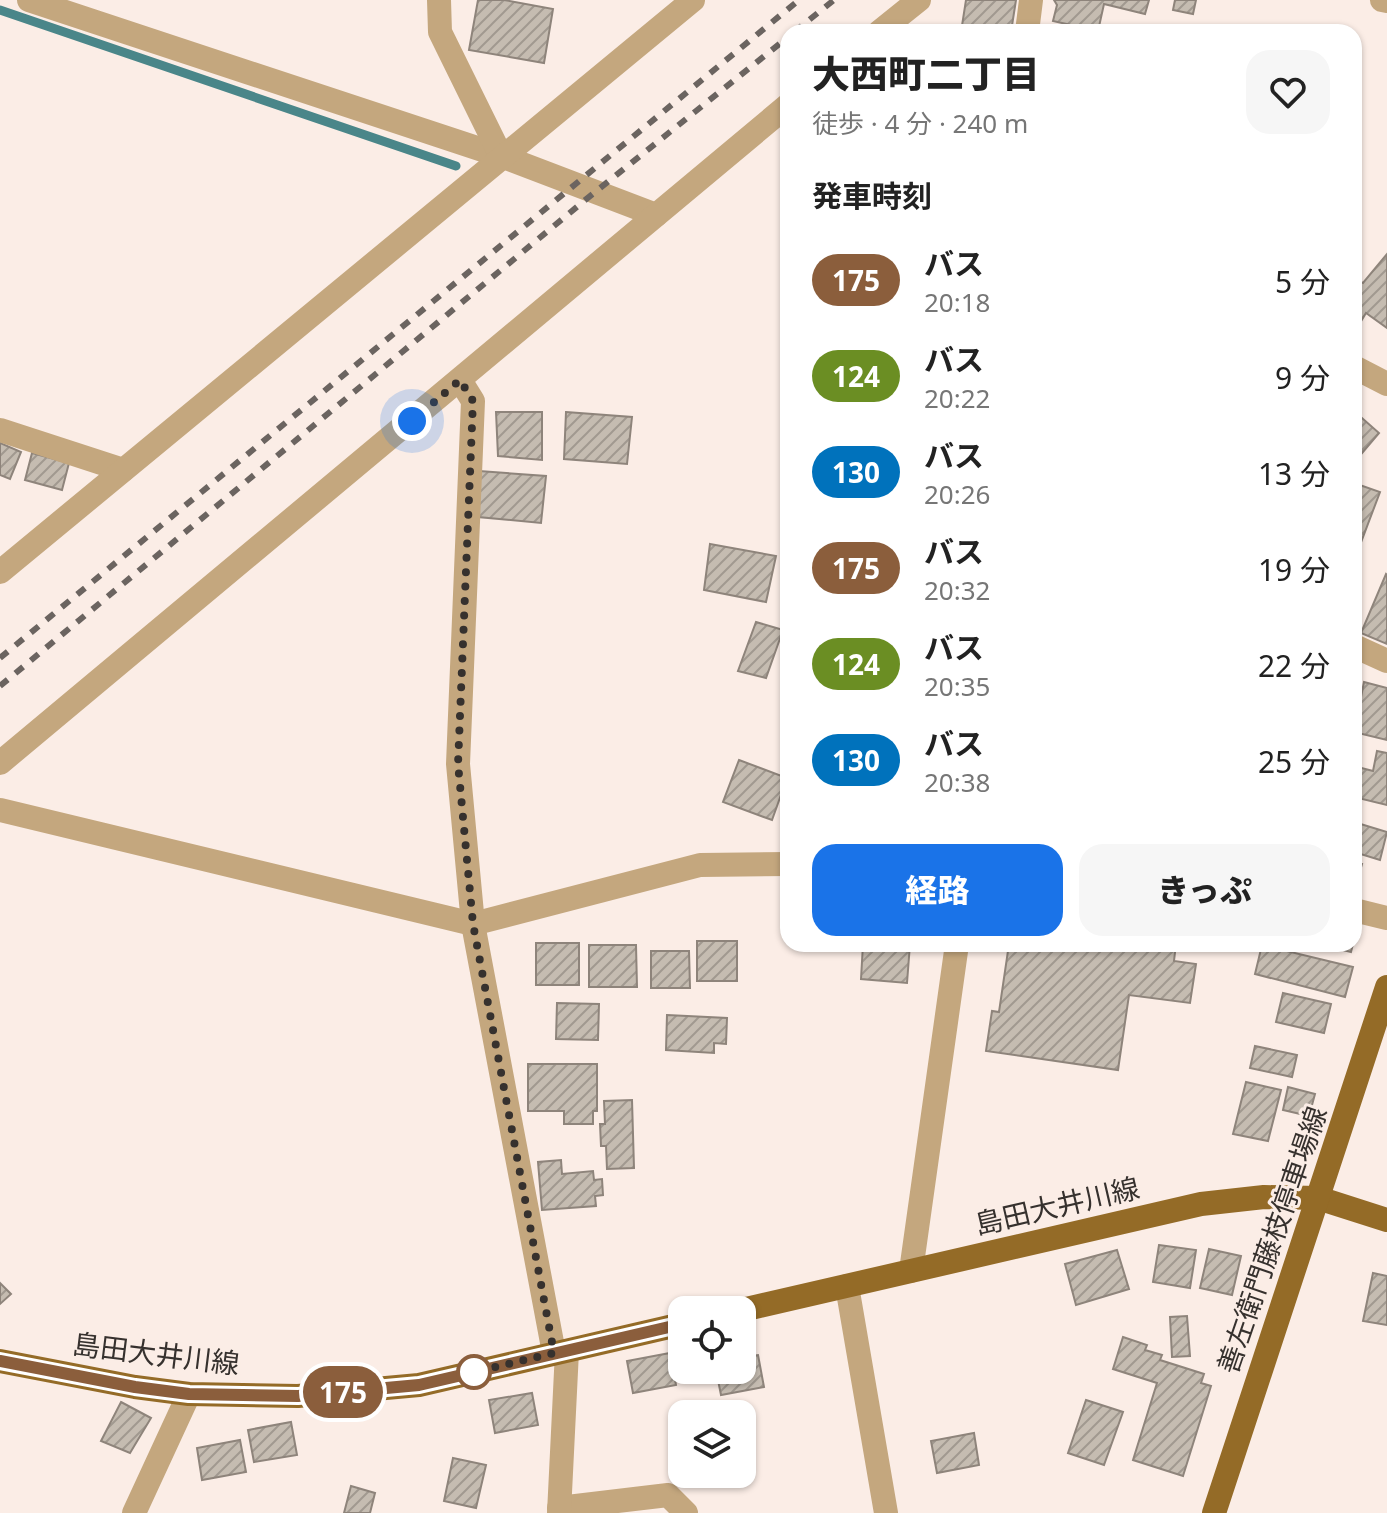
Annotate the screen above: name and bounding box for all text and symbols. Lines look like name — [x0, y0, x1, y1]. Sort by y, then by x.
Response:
text: 大西町二丁目 — [812, 47, 1040, 99]
button: heart — [1246, 50, 1330, 134]
text: 徒歩 · 4 分 · 240 m — [812, 105, 1028, 141]
text: 発車時刻 — [812, 175, 932, 216]
text: バス — [924, 243, 984, 284]
text: 175 — [832, 261, 880, 299]
text: 5 分 — [1275, 261, 1330, 302]
text: 20:18 — [924, 284, 990, 320]
text: バス — [924, 339, 984, 380]
text: 124 — [832, 357, 880, 395]
text: 9 分 — [1275, 357, 1330, 398]
text: 20:22 — [924, 380, 990, 416]
your location — [392, 401, 432, 441]
text: バス — [924, 435, 984, 476]
text: 130 — [832, 453, 880, 491]
text: 13 分 — [1258, 453, 1330, 494]
text: 20:26 — [924, 476, 990, 512]
text: バス — [924, 531, 984, 572]
text: 175 — [832, 549, 880, 587]
text: 19 分 — [1258, 549, 1330, 590]
text: 20:32 — [924, 572, 990, 608]
text: バス — [924, 627, 984, 668]
text: 124 — [832, 645, 880, 683]
text: 22 分 — [1258, 645, 1330, 686]
text: 20:35 — [924, 668, 990, 704]
text: バス — [924, 723, 984, 764]
text: 130 — [832, 741, 880, 779]
text: 25 分 — [1258, 741, 1330, 782]
text: 20:38 — [924, 764, 990, 800]
button: 経路 — [812, 844, 1063, 936]
button: きっぷ — [1079, 844, 1330, 936]
street label: 善左衛門藤枝停車場線 — [1208, 1101, 1335, 1378]
street label: 島田大井川線 — [971, 1168, 1143, 1242]
map controls — [668, 1296, 756, 1488]
button: locate — [668, 1296, 756, 1384]
street label: 島田大井川線 — [70, 1324, 242, 1382]
unlabelled marker — [457, 1355, 491, 1389]
line badge: 175 — [297, 1366, 389, 1418]
text: 175 — [319, 1373, 367, 1411]
button: layers — [668, 1400, 756, 1488]

